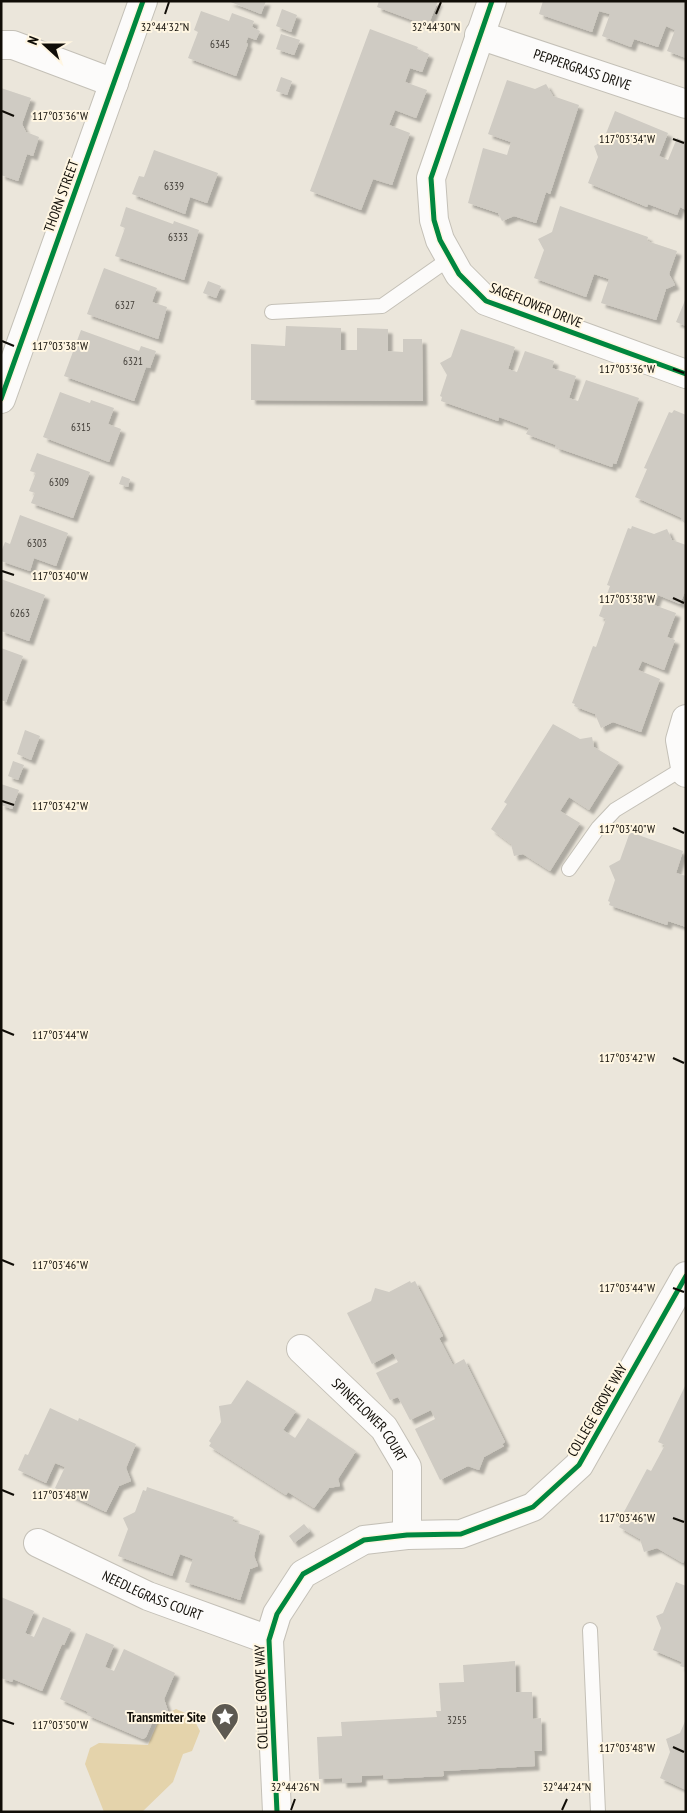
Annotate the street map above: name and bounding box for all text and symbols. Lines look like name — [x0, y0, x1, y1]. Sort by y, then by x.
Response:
text: 32°44'32"N — [141, 19, 189, 34]
text: 32°44'30"N — [412, 19, 460, 34]
north arrow — [20, 20, 70, 70]
text: N — [23, 34, 43, 47]
house number: 6345 — [210, 37, 230, 51]
street label: PEPPERGRASS DRIVE — [531, 45, 634, 94]
text: 117°03'36"W — [32, 108, 88, 123]
text: 117°03'34"W — [599, 131, 655, 146]
street label: THORN STREET — [40, 157, 83, 235]
house number: 6339 — [164, 179, 184, 193]
house number: 6333 — [168, 230, 188, 244]
street label: SAGEFLOWER DRIVE — [487, 278, 585, 332]
house number: 6327 — [115, 298, 135, 312]
text: 117°03'38"W — [32, 338, 88, 353]
house number: 6321 — [123, 354, 143, 368]
text: 117°03'36"W — [599, 361, 655, 376]
house number: 6315 — [71, 420, 91, 434]
house number: 6309 — [49, 475, 69, 489]
house number: 6303 — [27, 536, 47, 550]
text: 117°03'40"W — [32, 568, 88, 583]
text: 117°03'38"W — [599, 591, 655, 606]
house number: 6263 — [10, 606, 30, 620]
text: 117°03'42"W — [32, 798, 88, 813]
text: 117°03'40"W — [599, 821, 655, 836]
text: 117°03'44"W — [32, 1027, 88, 1042]
text: 117°03'42"W — [599, 1050, 655, 1065]
text: 117°03'46"W — [32, 1257, 88, 1272]
text: 117°03'44"W — [599, 1280, 655, 1295]
street label: COLLEGE GROVE WAY — [563, 1360, 631, 1460]
street label: SPINEFLOWER COURT — [328, 1374, 411, 1465]
text: 117°03'48"W — [32, 1487, 88, 1502]
text: 117°03'46"W — [599, 1510, 655, 1525]
street label: NEEDLEGRASS COURT — [99, 1566, 206, 1624]
street label: COLLEGE GROVE WAY — [250, 1644, 272, 1749]
place icon: Transmitter Site — [210, 1702, 240, 1741]
place label: Transmitter Site — [127, 1708, 206, 1726]
house number: 3255 — [447, 1713, 467, 1727]
text: 117°03'50"W — [32, 1717, 88, 1732]
text: 117°03'48"W — [599, 1740, 655, 1755]
text: 32°44'26"N — [271, 1779, 319, 1794]
text: 32°44'24"N — [543, 1779, 591, 1794]

